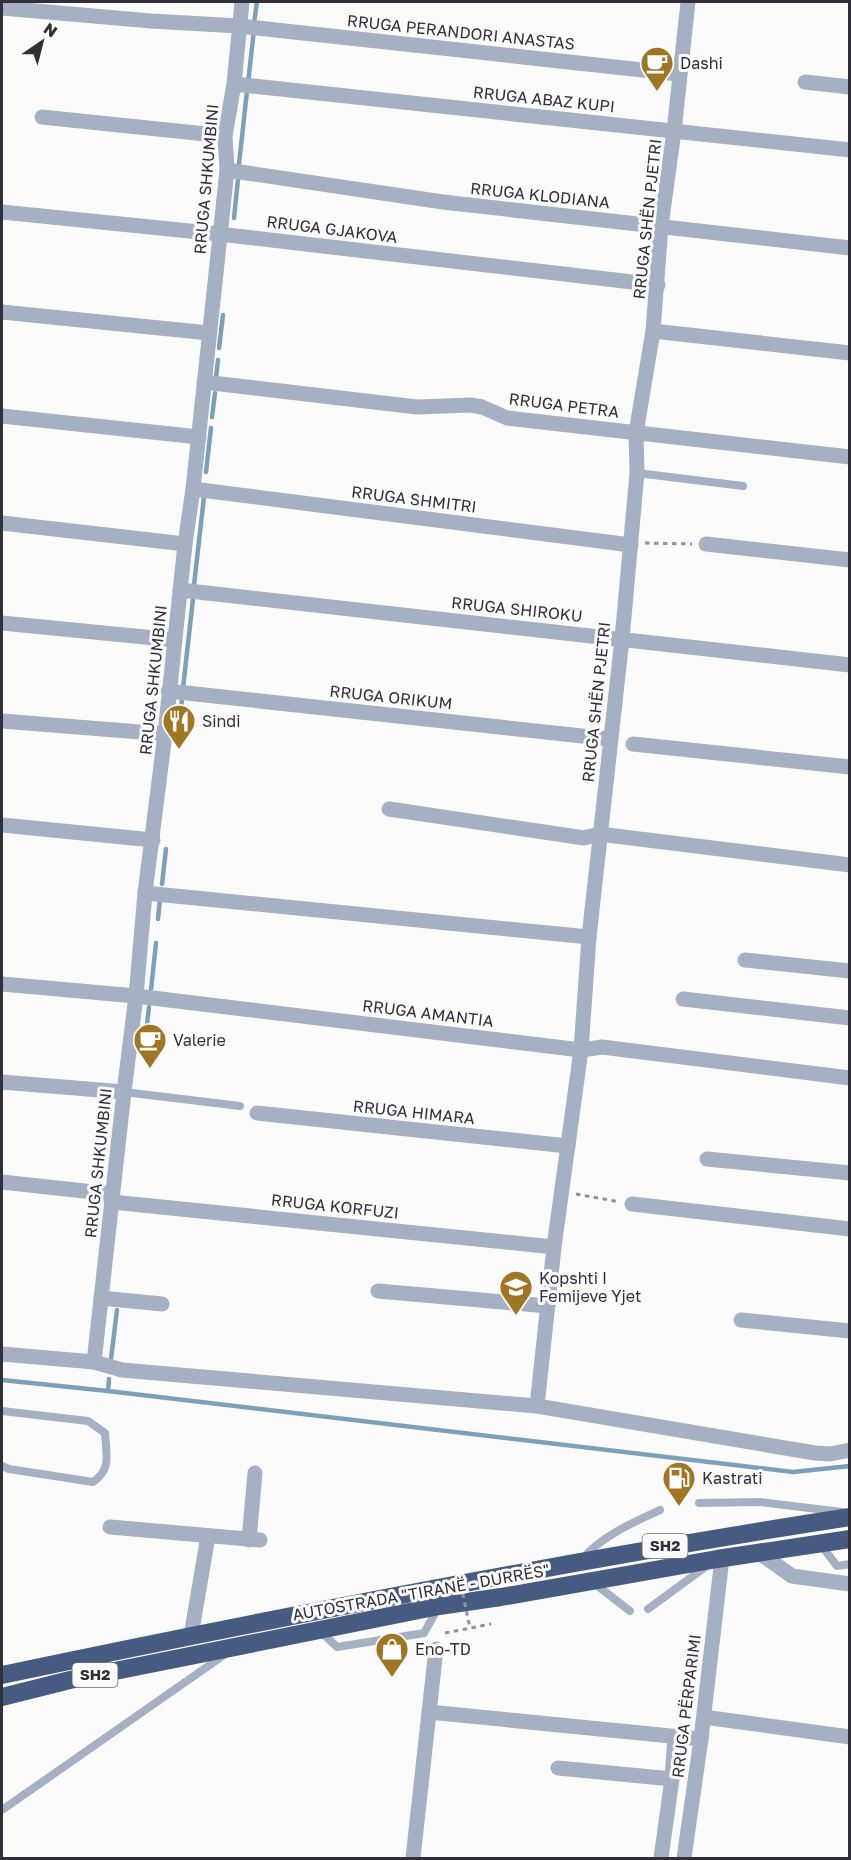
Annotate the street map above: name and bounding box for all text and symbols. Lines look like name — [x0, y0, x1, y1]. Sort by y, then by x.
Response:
street label: RRUGA PERANDORI ANASTAS — [346, 10, 576, 54]
north arrow — [12, 12, 72, 72]
text: N — [40, 18, 61, 41]
cafe icon: Dashi — [639, 45, 675, 92]
place label: Dashi — [680, 53, 723, 73]
street label: RRUGA ABAZ KUPI — [472, 82, 616, 116]
street label: RRUGA SHKUMBINI — [189, 103, 223, 255]
street label: RRUGA SHËN PJETRI — [629, 138, 665, 300]
street label: RRUGA KLODIANA — [469, 178, 611, 212]
street label: RRUGA GJAKOVA — [265, 211, 399, 247]
street label: RRUGA PETRA — [508, 388, 621, 422]
street label: RRUGA SHMITRI — [350, 481, 478, 517]
street label: RRUGA SHIROKU — [450, 592, 584, 626]
street label: RRUGA SHKUMBINI — [135, 604, 171, 756]
street label: RRUGA SHËN PJETRI — [578, 621, 614, 783]
street label: RRUGA ORIKUM — [329, 681, 453, 713]
restaurant icon: Sindi — [161, 703, 197, 750]
place label: Sindi — [202, 711, 241, 731]
street label: RRUGA AMANTIA — [361, 995, 495, 1031]
cafe icon: Valerie — [132, 1022, 168, 1069]
place label: Valerie — [173, 1030, 226, 1050]
street label: RRUGA SHKUMBINI — [80, 1087, 116, 1239]
street label: RRUGA HIMARA — [352, 1096, 476, 1128]
street label: RRUGA KORFUZI — [270, 1189, 400, 1223]
place label: Kopshti I Femijeve Yjet — [539, 1268, 641, 1306]
school or university icon: Kopshti I Femijeve Yjet — [498, 1269, 534, 1316]
fuel station icon: Kastrati — [661, 1460, 697, 1507]
place label: Kastrati — [702, 1468, 762, 1488]
road number: SH2 — [642, 1534, 688, 1558]
street label: AUTOSTRADA "TIRANË - DURRËS" — [291, 1560, 551, 1624]
shop icon: Eno-TD — [374, 1631, 410, 1678]
street label: RRUGA PËRPARIMI — [667, 1633, 705, 1779]
place label: Eno-TD — [415, 1639, 471, 1659]
road number: SH2 — [72, 1663, 118, 1687]

